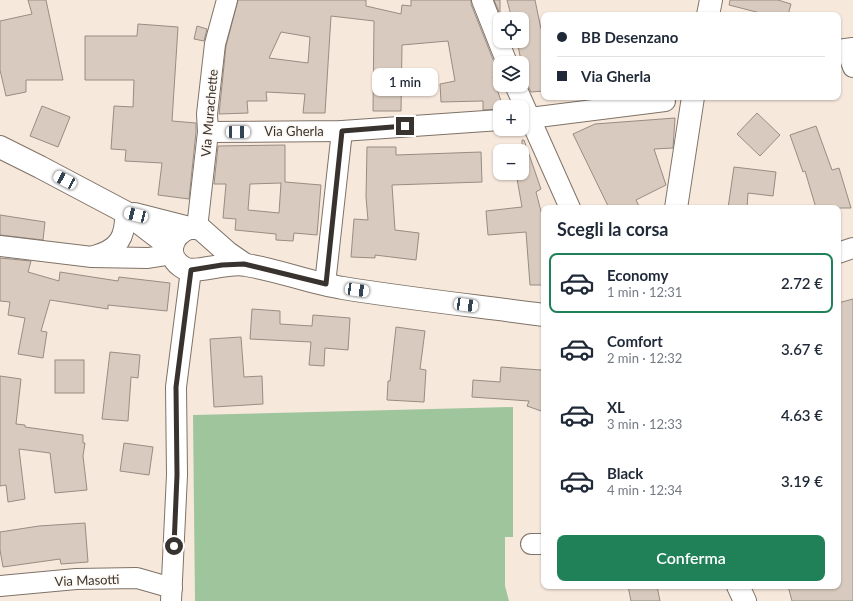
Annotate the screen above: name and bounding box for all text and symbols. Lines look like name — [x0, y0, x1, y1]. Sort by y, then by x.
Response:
map controls — [493, 12, 529, 180]
button: locate — [493, 12, 529, 48]
text: BB Desenzano — [581, 28, 678, 46]
button: layers — [493, 56, 529, 92]
text: Via Gherla — [581, 67, 651, 85]
street label: Via Murachette — [197, 68, 221, 158]
callout: 1 min — [372, 68, 438, 96]
text: 1 min — [389, 74, 421, 90]
button: + — [493, 100, 529, 136]
route end — [396, 117, 414, 135]
street label: Via Gherla — [264, 123, 324, 139]
car — [226, 126, 250, 138]
button: − — [493, 144, 529, 180]
car — [52, 169, 78, 191]
car — [123, 206, 149, 224]
text: Scegli la corsa — [557, 218, 668, 240]
icon: car — [559, 265, 595, 301]
text: Economy — [607, 266, 668, 284]
text: 2.72 € — [781, 274, 823, 292]
car — [344, 282, 370, 298]
text: 1 min · 12:31 — [607, 284, 682, 300]
car — [453, 297, 479, 313]
icon: car — [559, 331, 595, 367]
text: Comfort — [607, 332, 663, 350]
text: 3.67 € — [781, 340, 823, 358]
text: 2 min · 12:32 — [607, 350, 682, 366]
icon: car — [559, 397, 595, 433]
text: XL — [607, 398, 625, 416]
text: 4.63 € — [781, 406, 823, 424]
text: 3 min · 12:33 — [607, 416, 682, 432]
icon: car — [559, 463, 595, 499]
text: Black — [607, 464, 643, 482]
text: 3.19 € — [781, 472, 823, 490]
text: 4 min · 12:34 — [607, 482, 682, 498]
button: Conferma — [557, 535, 825, 581]
route start — [165, 537, 183, 555]
street label: Via Masotti — [54, 571, 120, 589]

